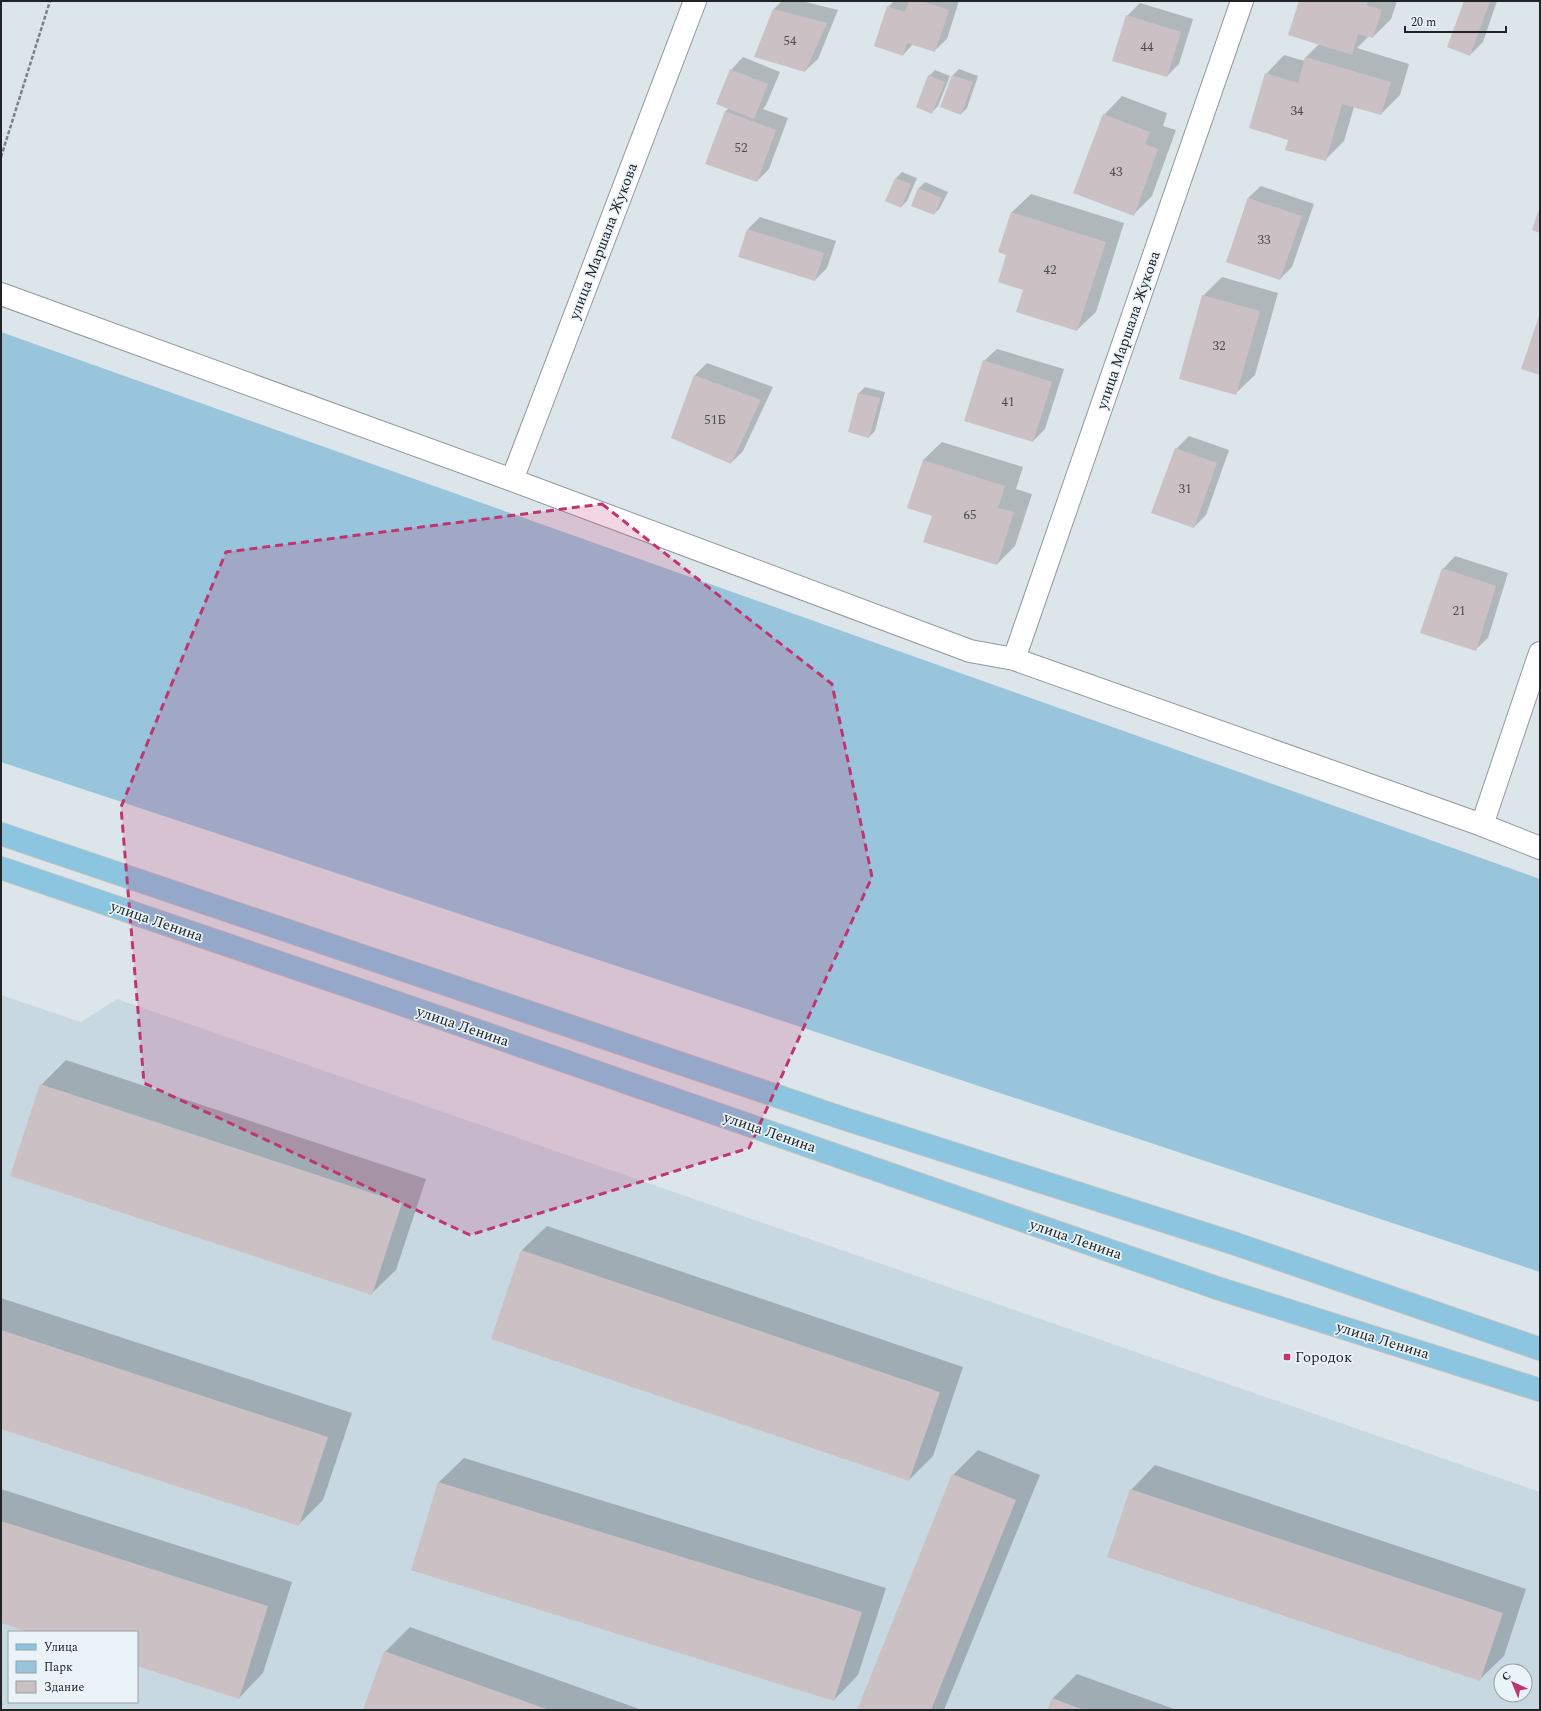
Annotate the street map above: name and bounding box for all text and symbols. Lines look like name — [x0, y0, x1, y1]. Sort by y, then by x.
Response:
scale bar — [1405, 8, 1506, 34]
text: 20 m — [1411, 13, 1436, 32]
house number: 54 — [784, 31, 797, 51]
house number: 44 — [1141, 37, 1154, 57]
house number: 34 — [1291, 101, 1304, 121]
house number: 52 — [735, 138, 748, 158]
street label: улица Маршала Жукова — [563, 159, 644, 324]
house number: 43 — [1110, 162, 1123, 182]
house number: 33 — [1258, 230, 1271, 250]
street label: улица Маршала Жукова — [1090, 247, 1167, 413]
house number: 42 — [1044, 260, 1057, 280]
house number: 32 — [1213, 336, 1226, 356]
house number: 41 — [1002, 392, 1015, 412]
house number: 51Б — [704, 410, 726, 430]
house number: 31 — [1179, 479, 1192, 499]
house number: 65 — [964, 505, 977, 525]
house number: 21 — [1453, 601, 1466, 621]
street label: улица Ленина — [107, 895, 207, 948]
street label: улица Ленина — [413, 1000, 513, 1053]
street label: улица Ленина — [720, 1106, 820, 1159]
street label: улица Ленина — [1026, 1213, 1126, 1266]
street label: улица Ленина — [1332, 1315, 1433, 1366]
place label: Городок — [1295, 1346, 1352, 1369]
marker: Городок — [1282, 1352, 1292, 1362]
legend — [8, 1631, 138, 1703]
text: Улица — [44, 1638, 78, 1657]
text: Парк — [44, 1658, 73, 1677]
north arrow — [1493, 1663, 1533, 1703]
text: С — [1498, 1667, 1515, 1685]
text: Здание — [44, 1678, 84, 1697]

